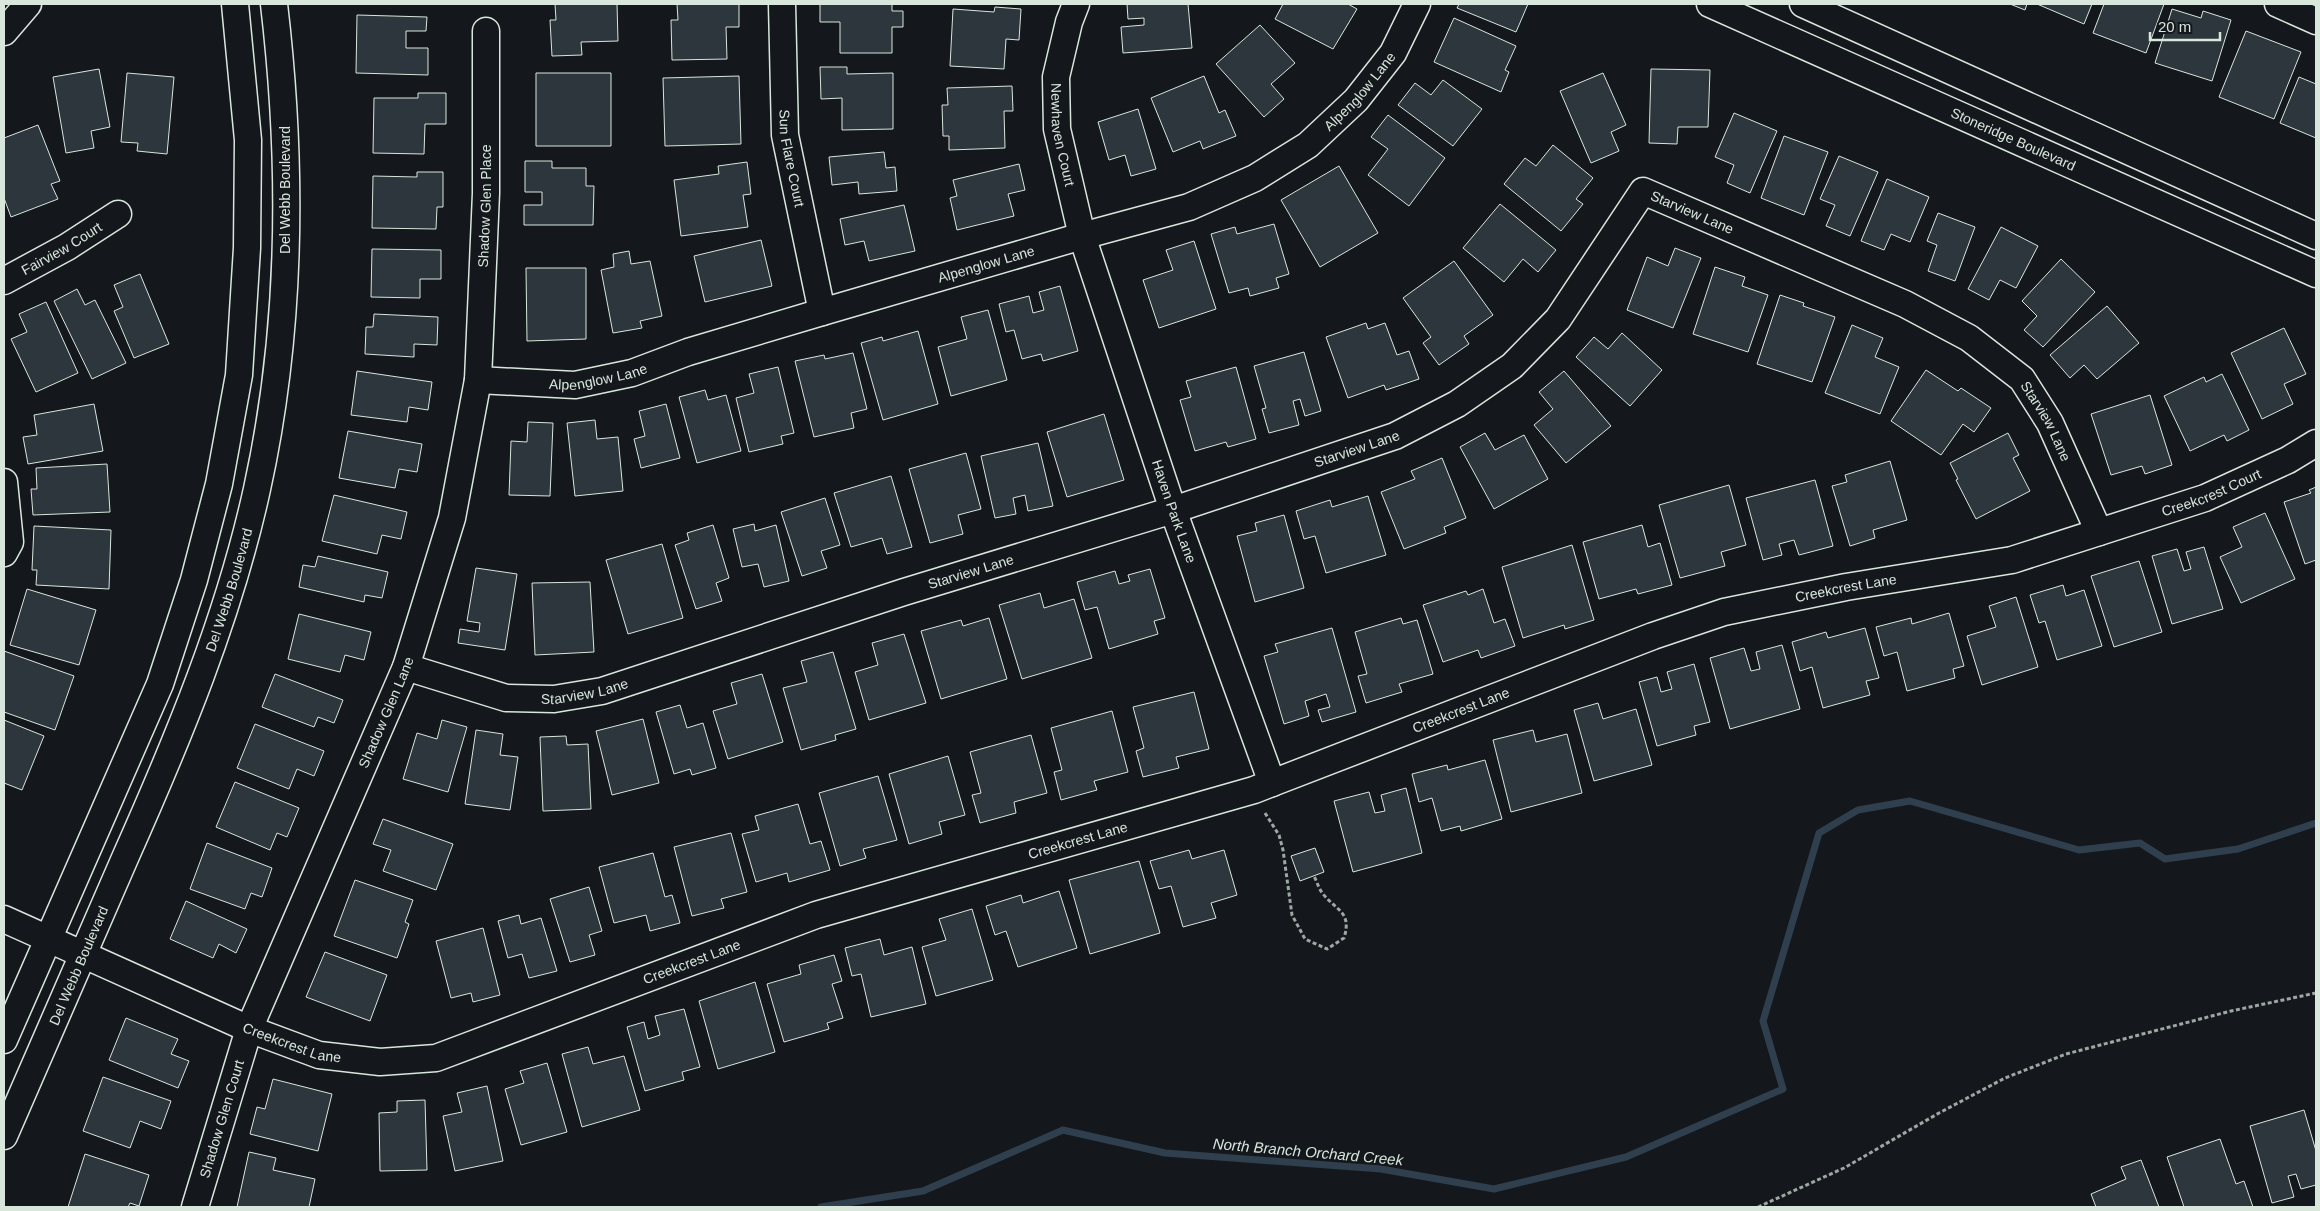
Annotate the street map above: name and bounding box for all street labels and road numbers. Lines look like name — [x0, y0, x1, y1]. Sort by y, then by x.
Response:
street label: Alpenglow Lane — [1321, 49, 1399, 134]
street label: Newhaven Court — [1048, 83, 1078, 188]
street label: Stoneridge Boulevard — [1948, 104, 2078, 174]
street label: Sun Flare Court — [776, 109, 808, 209]
street label: Del Webb Boulevard — [277, 126, 293, 254]
street label: Shadow Glen Place — [475, 144, 494, 268]
street label: Starview Lane — [1648, 187, 1736, 237]
street label: Fairview Court — [19, 219, 105, 278]
street label: Alpenglow Lane — [936, 242, 1036, 286]
street label: Alpenglow Lane — [549, 360, 650, 393]
street label: Starview Lane — [2018, 378, 2074, 464]
street label: Starview Lane — [1312, 427, 1402, 470]
street label: Haven Park Lane — [1149, 458, 1200, 565]
street label: Creekcrest Court — [2159, 465, 2264, 519]
street label: Del Webb Boulevard — [202, 527, 255, 654]
street label: Starview Lane — [926, 551, 1016, 592]
street label: Creekcrest Lane — [1794, 571, 1898, 605]
street label: Shadow Glen Lane — [355, 655, 417, 770]
street label: Starview Lane — [541, 675, 630, 707]
street label: Creekcrest Lane — [1410, 684, 1512, 736]
street label: Creekcrest Lane — [1026, 818, 1130, 862]
street label: Del Webb Boulevard — [46, 904, 111, 1028]
street label: Creekcrest Lane — [641, 936, 743, 987]
street label: Creekcrest Lane — [240, 1019, 342, 1065]
street label: Shadow Glen Court — [196, 1058, 247, 1180]

